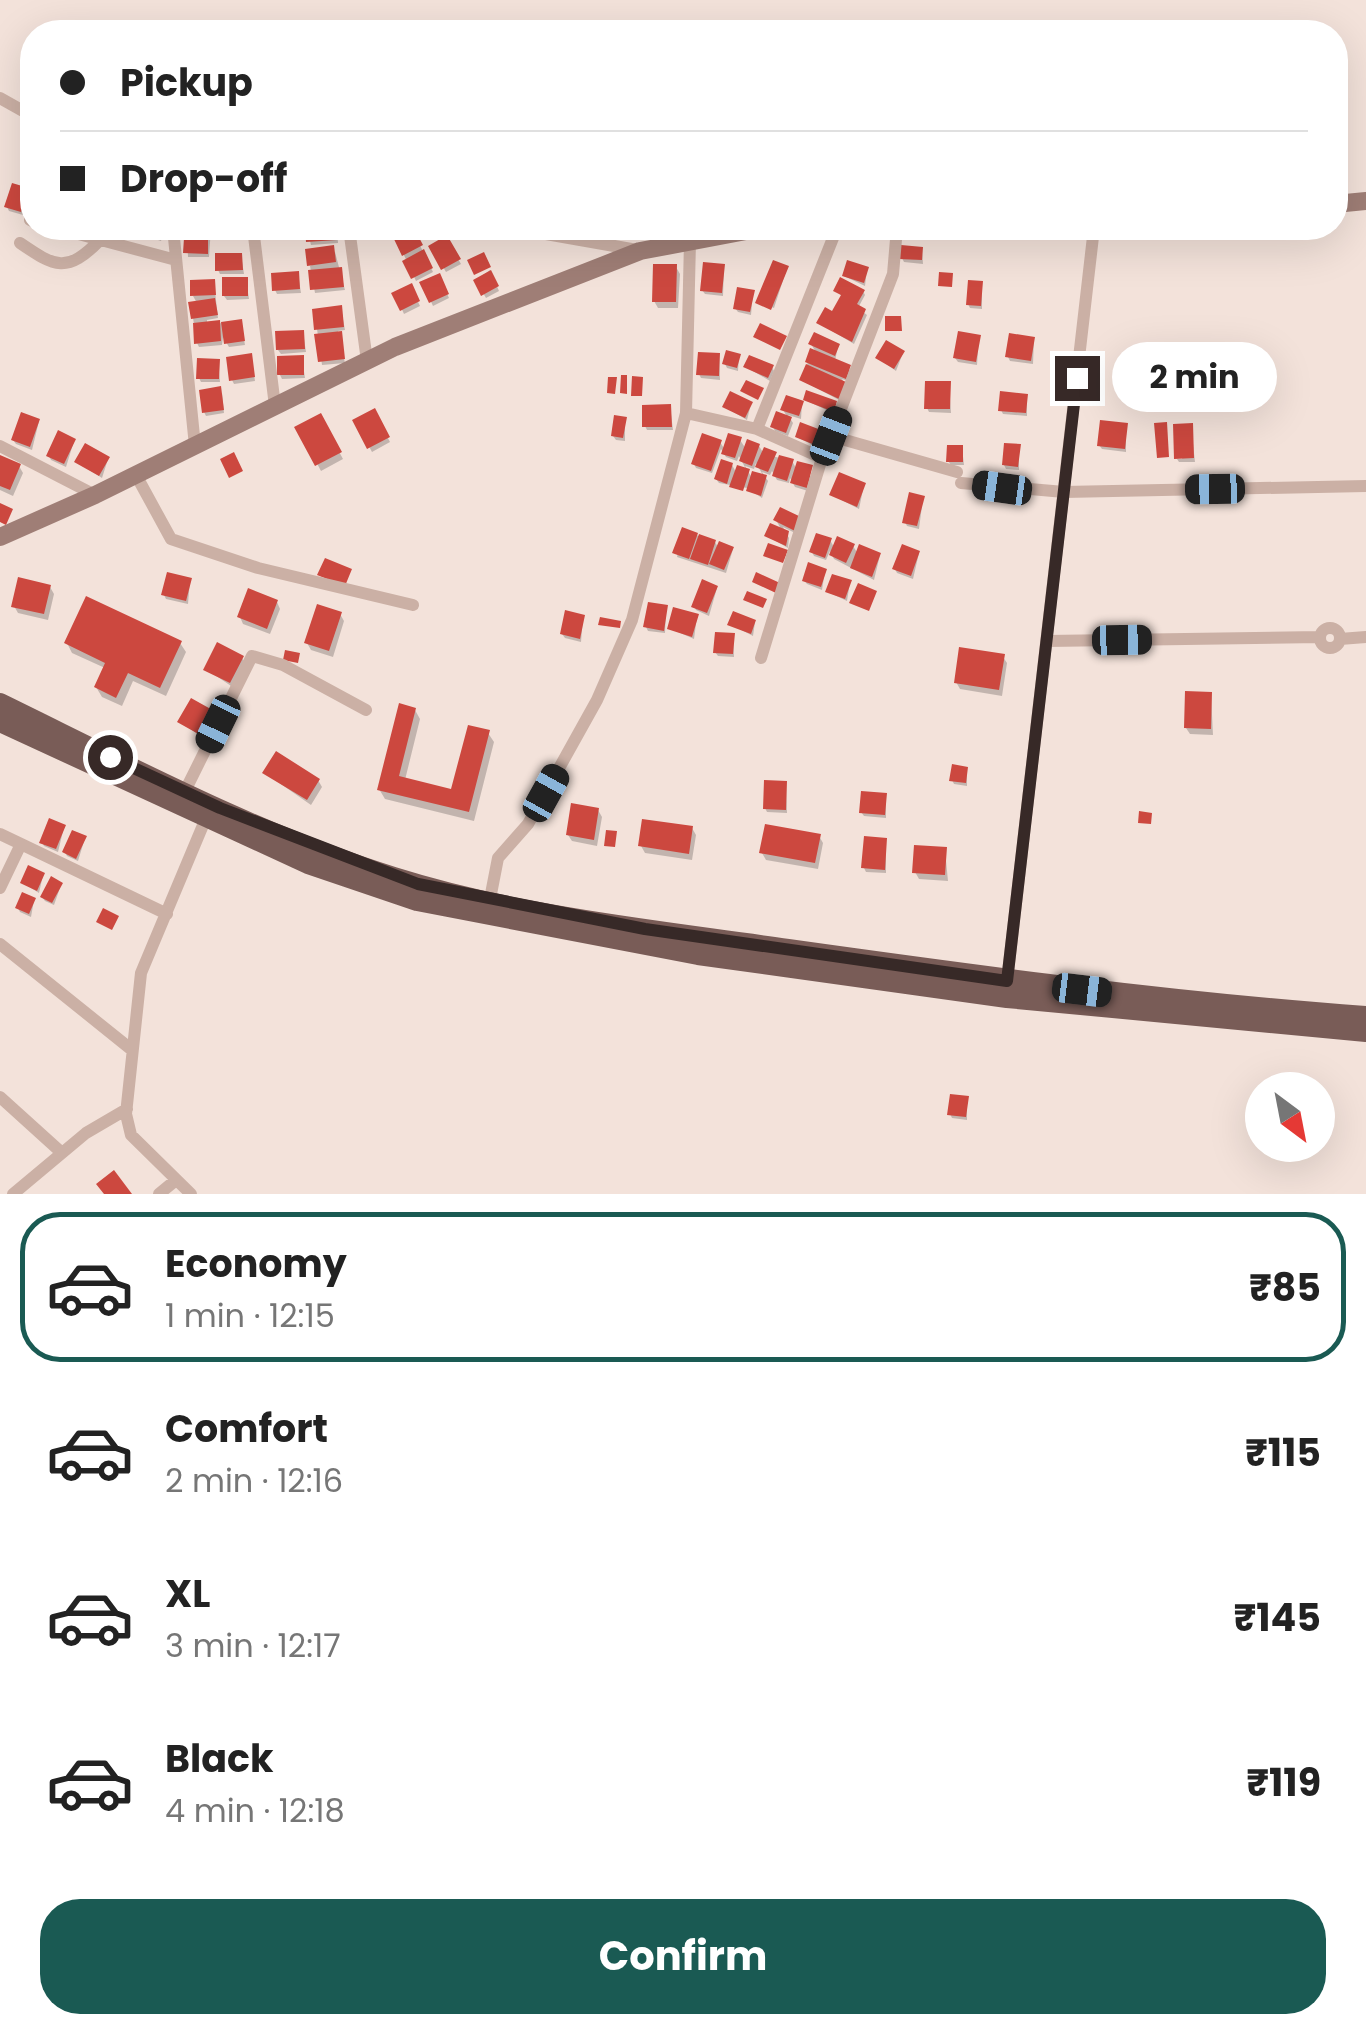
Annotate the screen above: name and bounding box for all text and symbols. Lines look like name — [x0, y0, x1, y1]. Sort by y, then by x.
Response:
text: Pickup — [120, 56, 253, 109]
text: Drop-off — [120, 152, 288, 205]
callout: 2 min — [1112, 343, 1277, 413]
text: 2 min — [1150, 354, 1239, 399]
route end — [1055, 356, 1100, 401]
car — [806, 403, 856, 469]
car — [970, 469, 1034, 507]
car — [1185, 473, 1245, 505]
car — [1092, 624, 1152, 656]
car — [191, 690, 245, 758]
route start — [88, 735, 133, 780]
car — [518, 759, 574, 827]
car — [1050, 971, 1114, 1009]
north arrow — [1245, 1072, 1335, 1162]
map controls — [1245, 1072, 1335, 1162]
text: Economy — [165, 1237, 347, 1290]
icon: car — [45, 1242, 135, 1332]
text: ₹85 — [1249, 1261, 1321, 1314]
text: 1 min · 12:15 — [165, 1293, 335, 1338]
text: Comfort — [165, 1402, 328, 1455]
icon: car — [45, 1407, 135, 1497]
text: ₹115 — [1245, 1426, 1321, 1479]
text: 2 min · 12:16 — [165, 1458, 343, 1503]
text: XL — [165, 1567, 210, 1620]
icon: car — [45, 1572, 135, 1662]
text: ₹145 — [1234, 1591, 1321, 1644]
text: 3 min · 12:17 — [165, 1623, 341, 1668]
text: Black — [165, 1732, 274, 1785]
icon: car — [45, 1737, 135, 1827]
text: ₹119 — [1246, 1756, 1321, 1809]
text: 4 min · 12:18 — [165, 1788, 345, 1833]
button: Confirm — [40, 1899, 1326, 2014]

